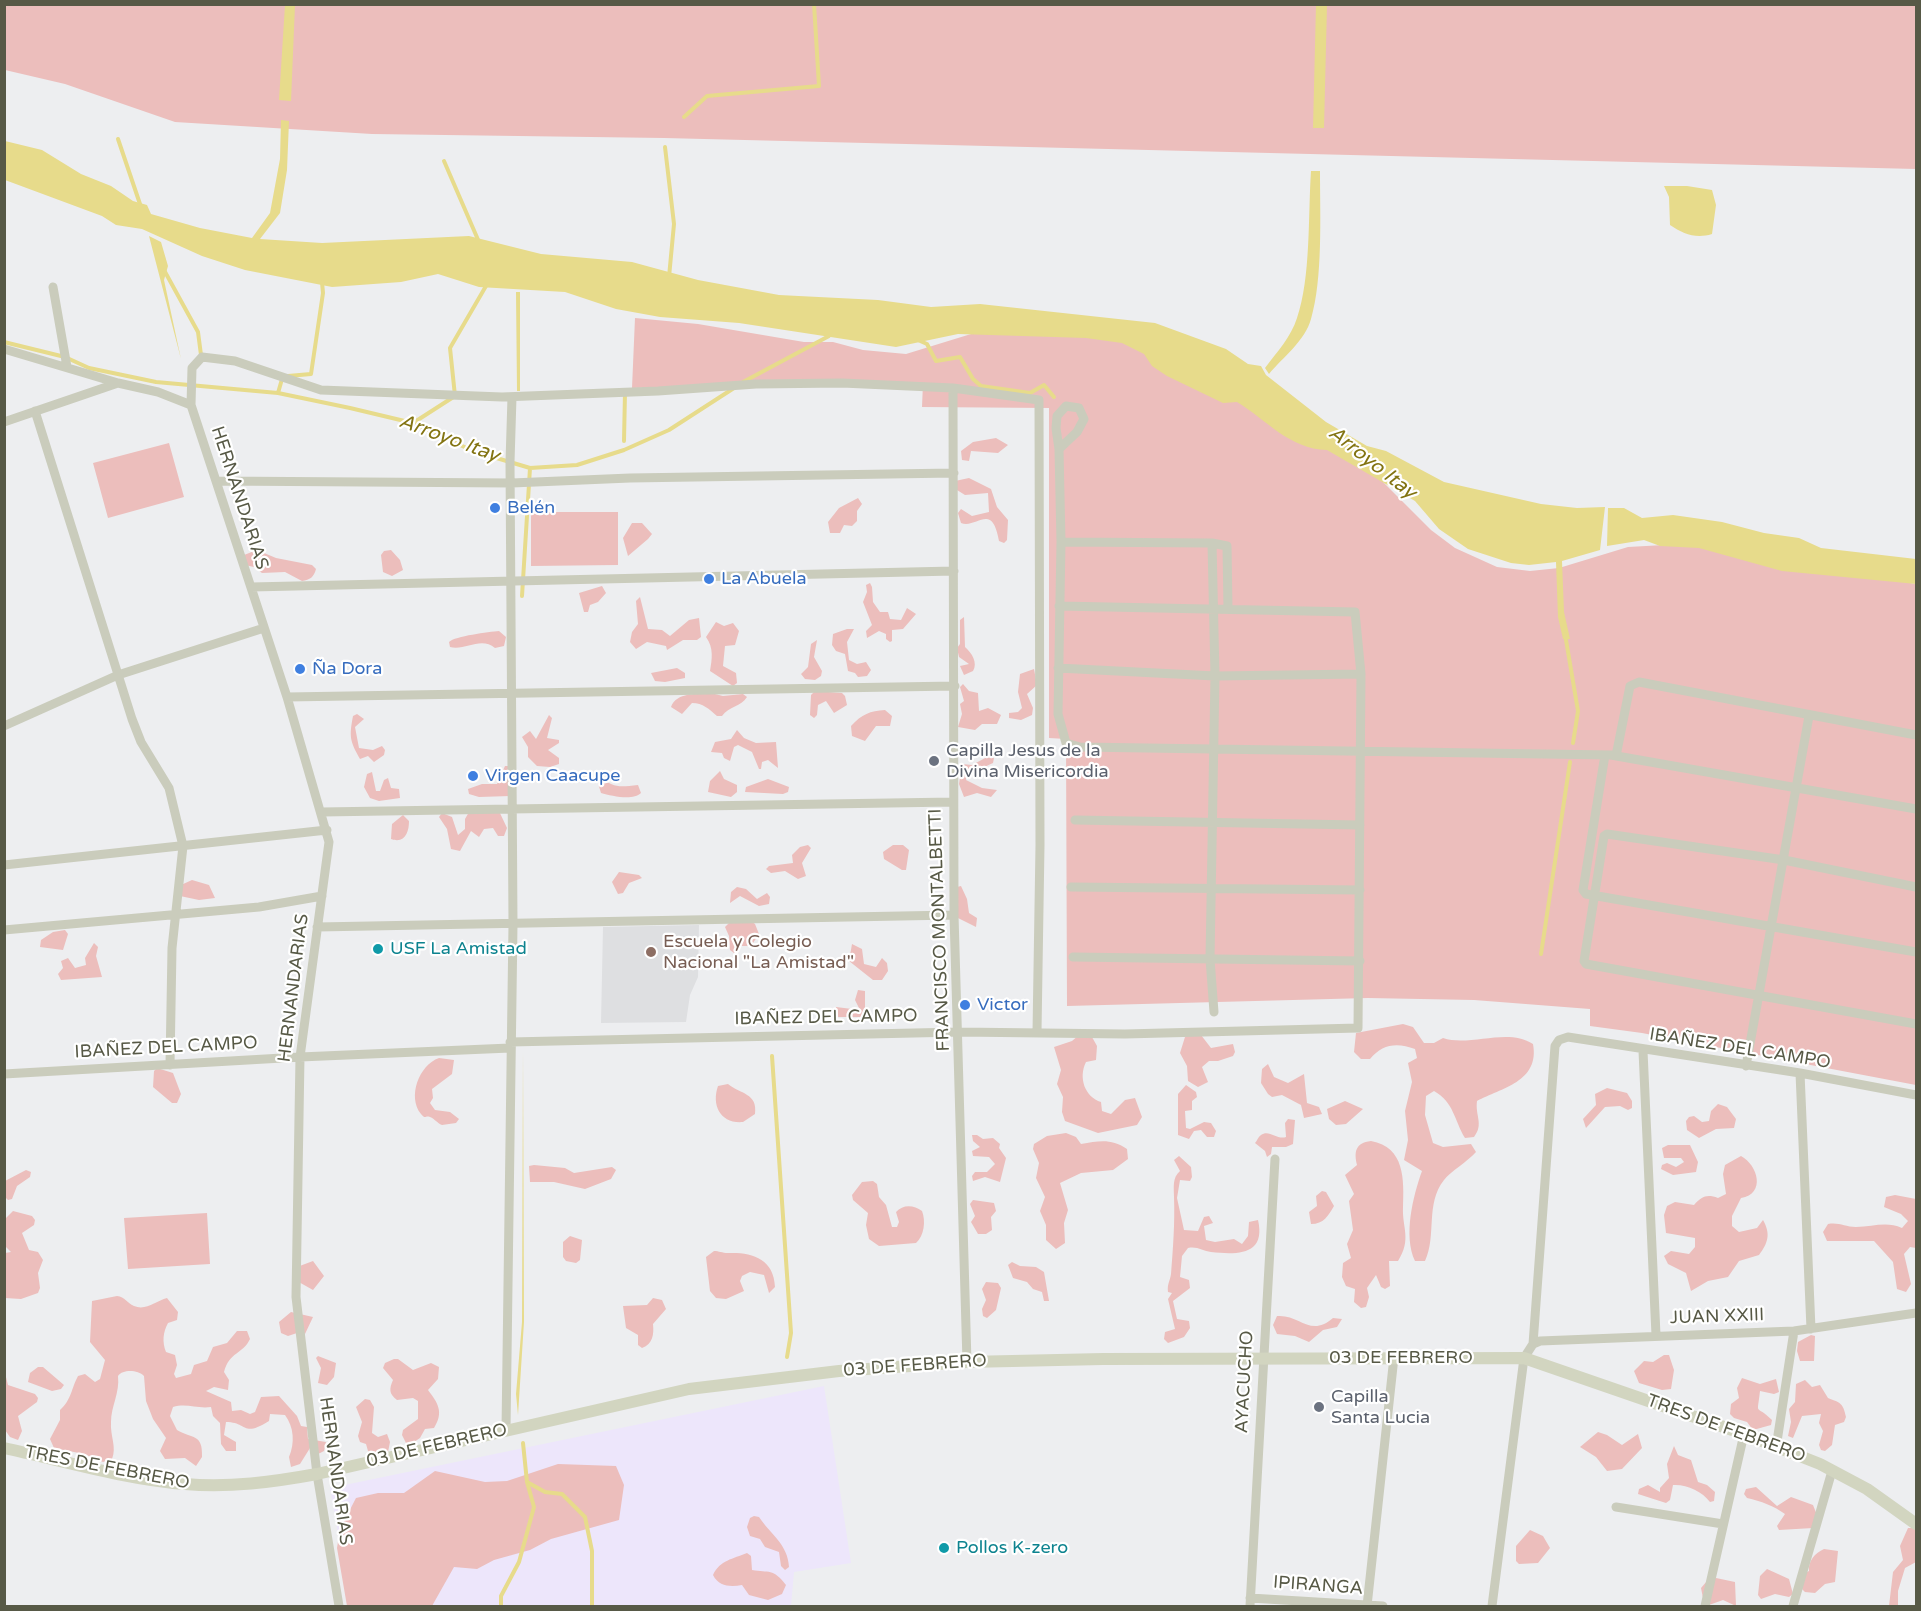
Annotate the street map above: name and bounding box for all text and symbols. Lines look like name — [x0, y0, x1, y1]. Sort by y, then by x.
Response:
water label: Arroyo Itay — [396, 410, 502, 468]
water label: Arroyo Itay — [1323, 421, 1421, 505]
street label: HERNANDARIAS — [206, 424, 272, 572]
place label: Belén — [507, 497, 555, 519]
marker: Belén — [488, 501, 502, 515]
place label: La Abuela — [721, 568, 807, 590]
marker: La Abuela — [702, 572, 716, 586]
place label: Ña Dora — [312, 658, 382, 680]
marker: Ña Dora — [293, 662, 307, 676]
place label: Capilla Jesus de la Divina Misericordia — [946, 740, 1109, 783]
marker: Capilla Jesus de la Divina Misericordia — [927, 754, 941, 768]
place label: Virgen Caacupe — [485, 765, 620, 787]
marker: Virgen Caacupe — [466, 769, 480, 783]
street label: FRANCISCO MONTALBETTI — [925, 808, 955, 1052]
street label: HERNANDARIAS — [274, 913, 314, 1063]
place label: Escuela y Colegio Nacional "La Amistad" — [663, 931, 854, 974]
place label: USF La Amistad — [390, 938, 527, 960]
marker: USF La Amistad — [371, 942, 385, 956]
marker: Escuela y Colegio Nacional "La Amistad" — [644, 945, 658, 959]
place label: Victor — [977, 994, 1028, 1016]
marker: Victor — [958, 998, 972, 1012]
street label: IBAÑEZ DEL CAMPO — [734, 1006, 918, 1030]
street label: IBAÑEZ DEL CAMPO — [1648, 1024, 1832, 1074]
street label: IBAÑEZ DEL CAMPO — [74, 1032, 258, 1064]
street label: JUAN XXIII — [1670, 1305, 1764, 1329]
street label: AYACUCHO — [1232, 1330, 1258, 1434]
street label: 03 DE FEBRERO — [1329, 1347, 1473, 1369]
street label: 03 DE FEBRERO — [843, 1350, 987, 1382]
place label: Capilla Santa Lucia — [1331, 1386, 1430, 1428]
street label: TRES DE FEBRERO — [1644, 1390, 1808, 1468]
street label: HERNANDARIAS — [314, 1396, 356, 1546]
marker: Capilla Santa Lucia — [1312, 1400, 1326, 1414]
street label: 03 DE FEBRERO — [365, 1419, 509, 1473]
street label: TRES DE FEBRERO — [23, 1441, 191, 1495]
place label: Pollos K-zero — [956, 1537, 1068, 1559]
marker: Pollos K-zero — [937, 1541, 951, 1555]
street label: IPIRANGA — [1272, 1572, 1364, 1600]

